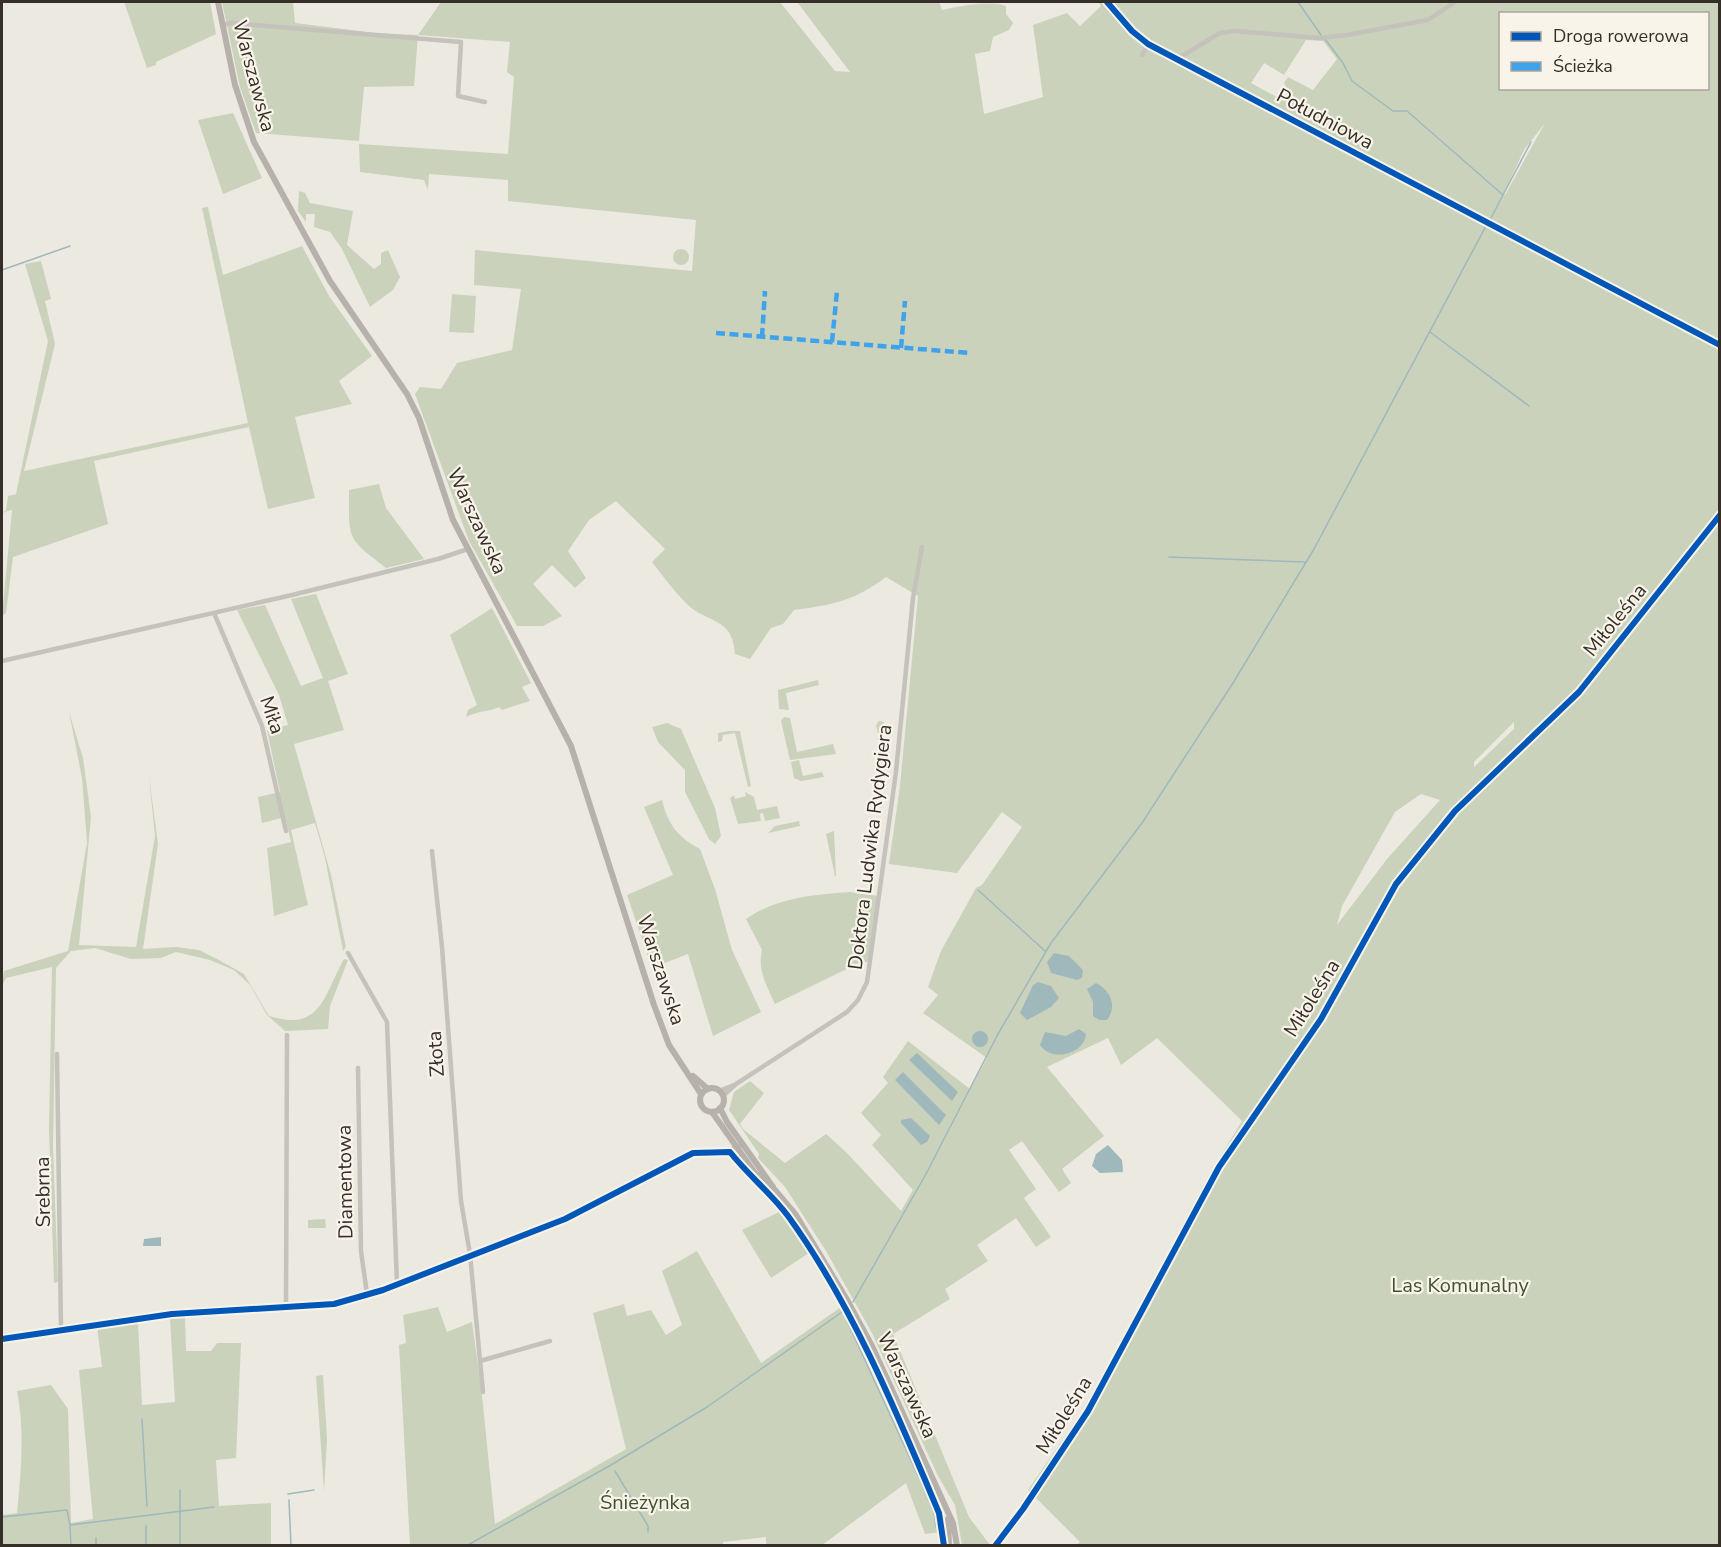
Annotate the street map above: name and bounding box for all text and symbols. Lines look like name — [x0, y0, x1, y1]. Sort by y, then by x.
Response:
legend — [1499, 12, 1709, 90]
street label: Warszawska — [226, 17, 282, 135]
text: Droga rowerowa — [1553, 24, 1689, 48]
text: Ścieżka — [1553, 54, 1613, 78]
street label: Południowa — [1272, 82, 1378, 156]
street label: Warszawska — [441, 463, 513, 579]
street label: Miłoleśna — [1577, 578, 1653, 662]
street label: Miła — [253, 693, 291, 737]
street label: Doktora Ludwika Rydygiera — [842, 723, 898, 971]
street label: Warszawska — [630, 911, 692, 1029]
street label: Miłoleśna — [1278, 954, 1346, 1042]
street label: Złota — [421, 1030, 451, 1078]
street label: Diamentowa — [331, 1125, 359, 1239]
street label: Srebrna — [29, 1156, 57, 1228]
park label: Las Komunalny — [1391, 1272, 1529, 1299]
street label: Warszawska — [871, 1327, 943, 1443]
street label: Miłoleśna — [1030, 1371, 1098, 1459]
park label: Śnieżynka — [600, 1489, 690, 1516]

